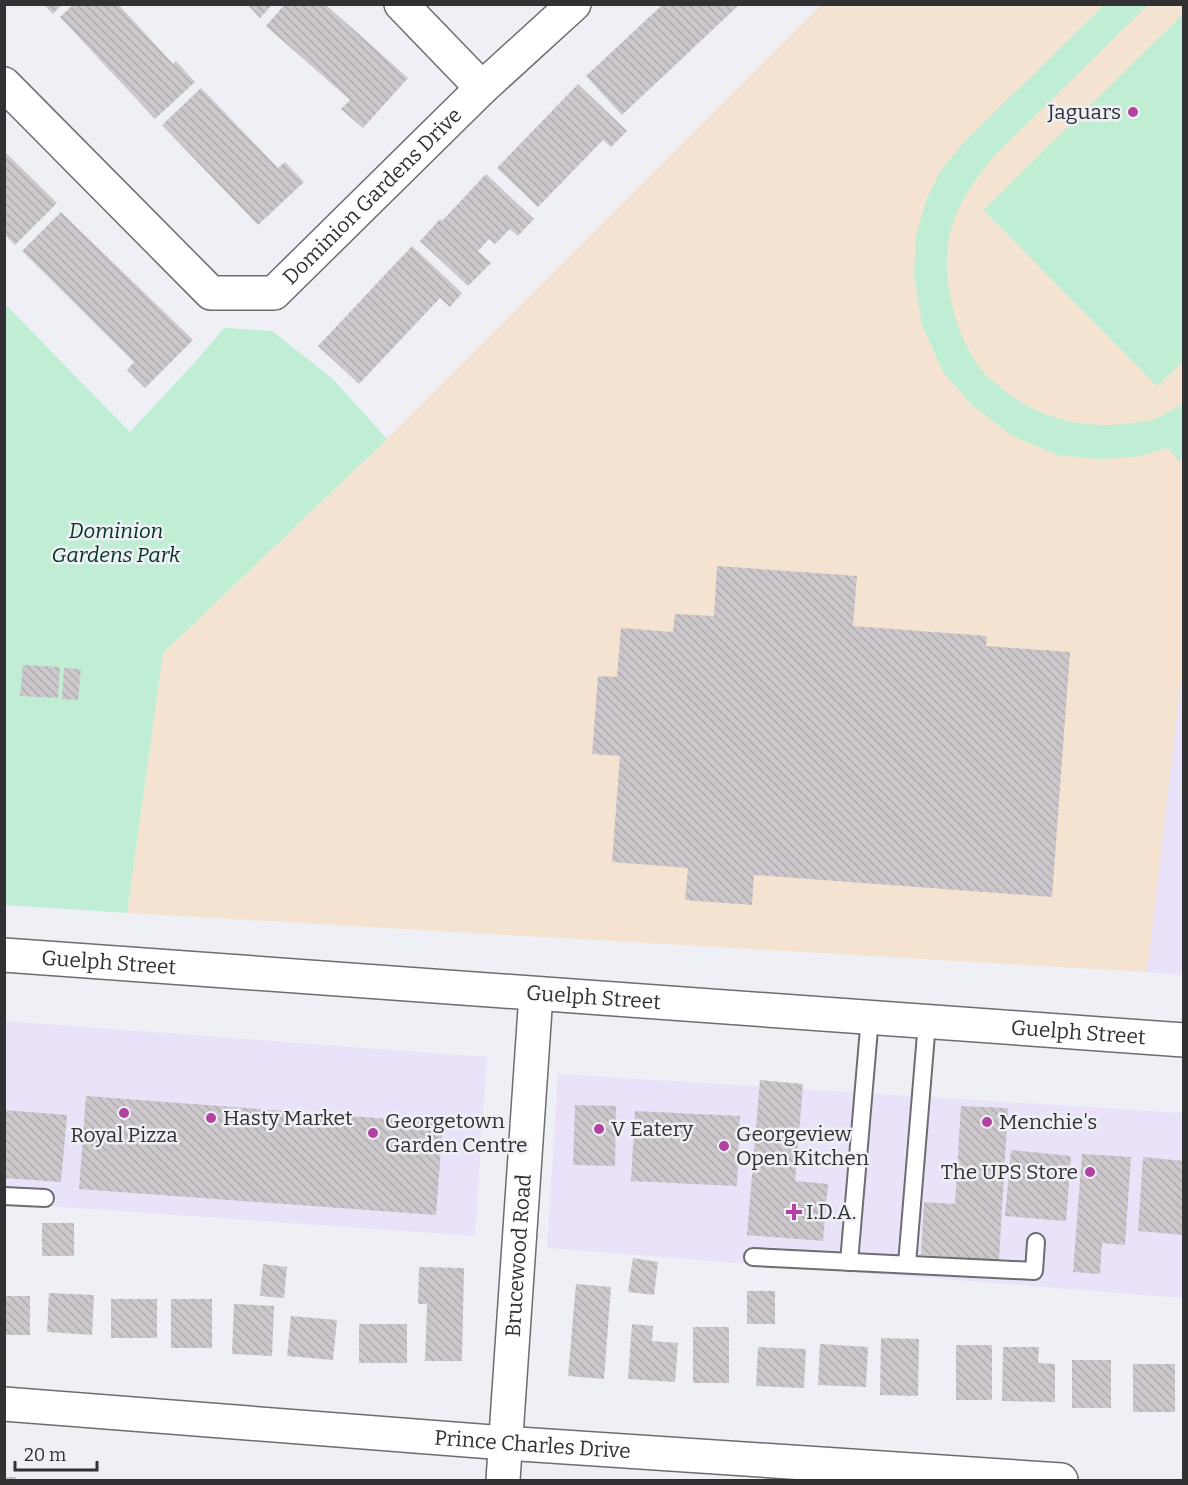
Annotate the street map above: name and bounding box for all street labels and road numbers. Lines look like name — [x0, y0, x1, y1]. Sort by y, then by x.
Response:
street label: Dominion Gardens Drive — [277, 102, 467, 290]
street label: Guelph Street — [40, 945, 177, 980]
street label: Guelph Street — [525, 980, 662, 1015]
street label: Guelph Street — [1010, 1015, 1147, 1050]
street label: Brucewood Road — [500, 1173, 537, 1338]
street label: Prince Charles Drive — [433, 1425, 632, 1464]

